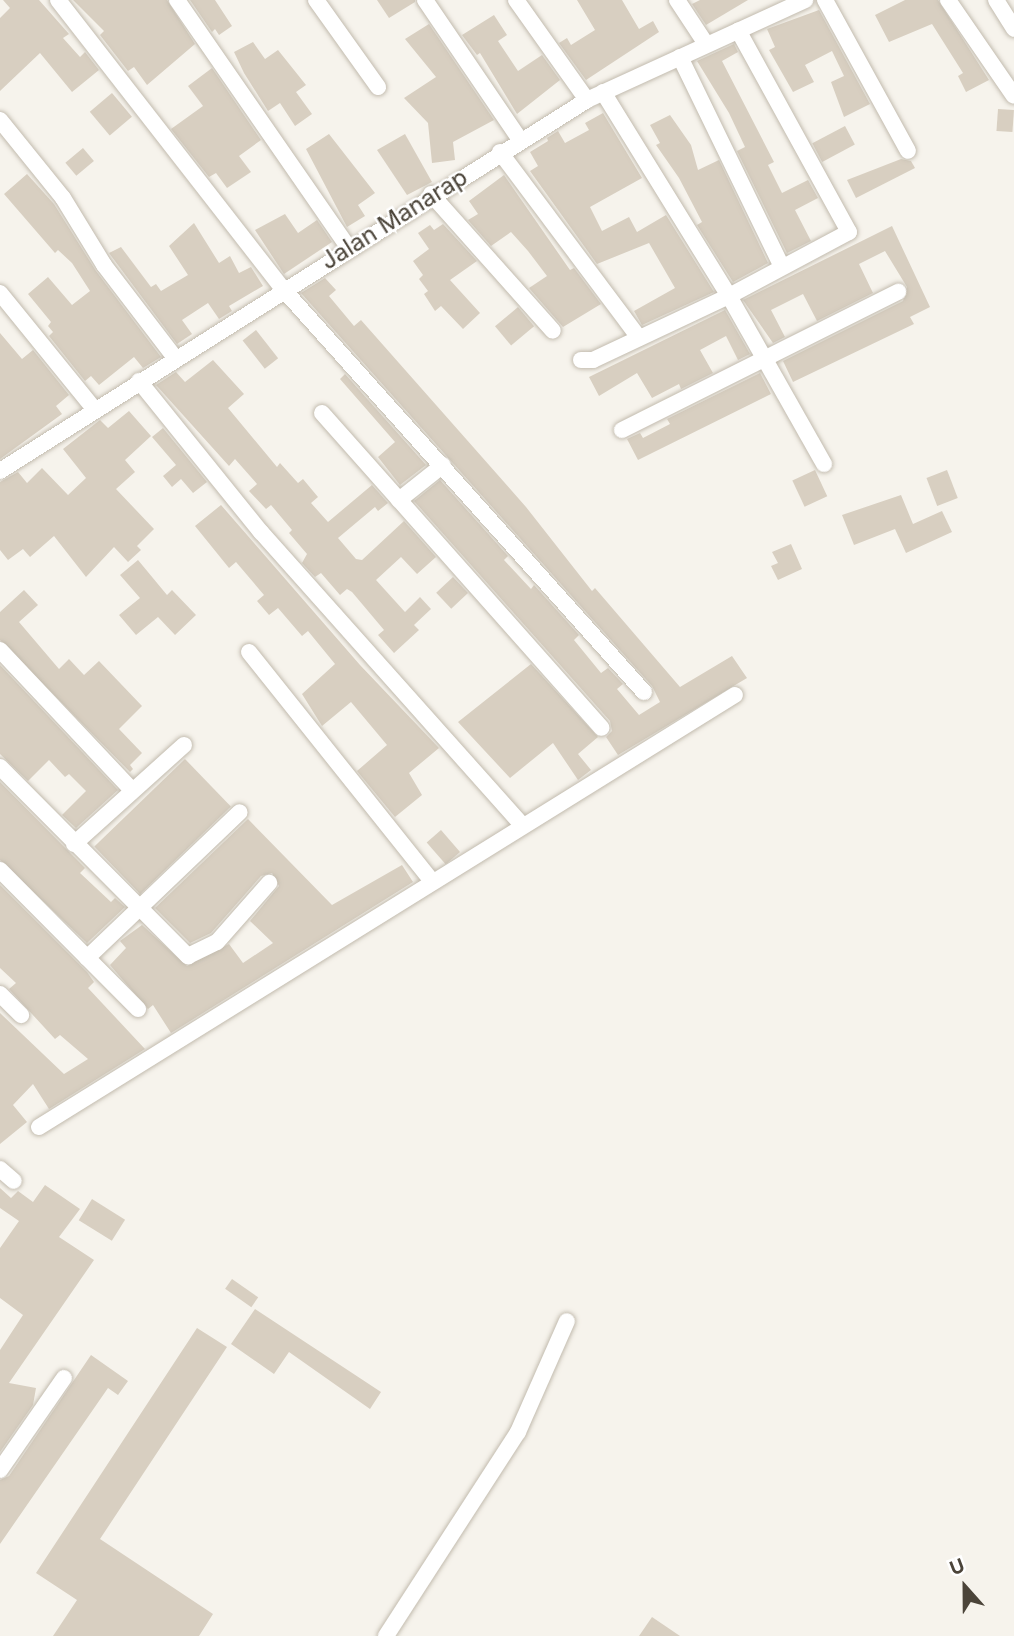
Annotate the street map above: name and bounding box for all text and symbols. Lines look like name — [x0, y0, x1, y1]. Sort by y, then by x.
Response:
street label: Jalan Manarap — [315, 162, 473, 276]
north arrow — [930, 1552, 1000, 1622]
text: U — [947, 1554, 968, 1580]

